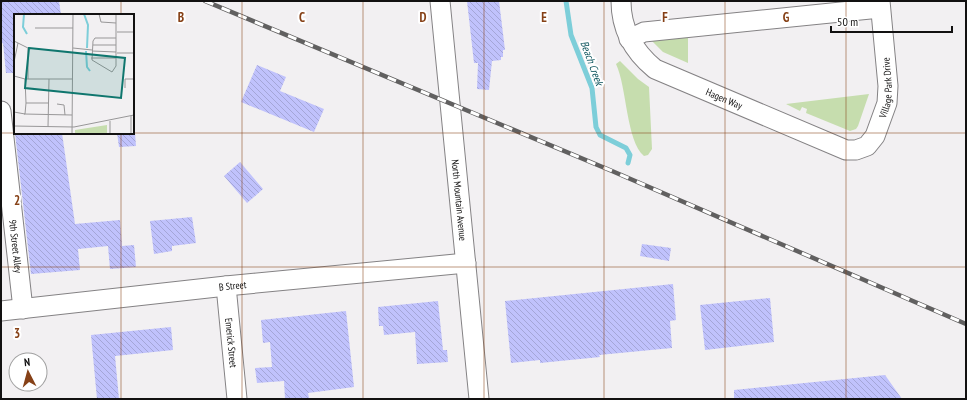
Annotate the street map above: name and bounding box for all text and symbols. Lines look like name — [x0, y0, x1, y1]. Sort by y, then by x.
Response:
scale bar — [831, 8, 952, 34]
text: B — [178, 9, 184, 26]
text: C — [299, 9, 305, 26]
text: D — [420, 9, 427, 26]
text: E — [541, 9, 547, 26]
text: F — [662, 9, 668, 26]
text: G — [783, 9, 790, 26]
inset map — [14, 14, 134, 134]
text: 50 m — [837, 14, 858, 29]
water label: Beach Creek — [577, 39, 607, 89]
street label: Village Park Drive — [876, 57, 895, 121]
street label: Hagen Way — [704, 85, 744, 112]
street label: North Mountain Avenue — [449, 159, 469, 241]
text: 2 — [14, 192, 20, 209]
street label: 9th Street Alley — [6, 219, 25, 274]
street label: B Street — [218, 278, 247, 294]
street label: Emerick Street — [222, 317, 240, 369]
text: 3 — [14, 325, 20, 342]
north arrow — [8, 352, 48, 392]
text: N — [23, 355, 31, 369]

